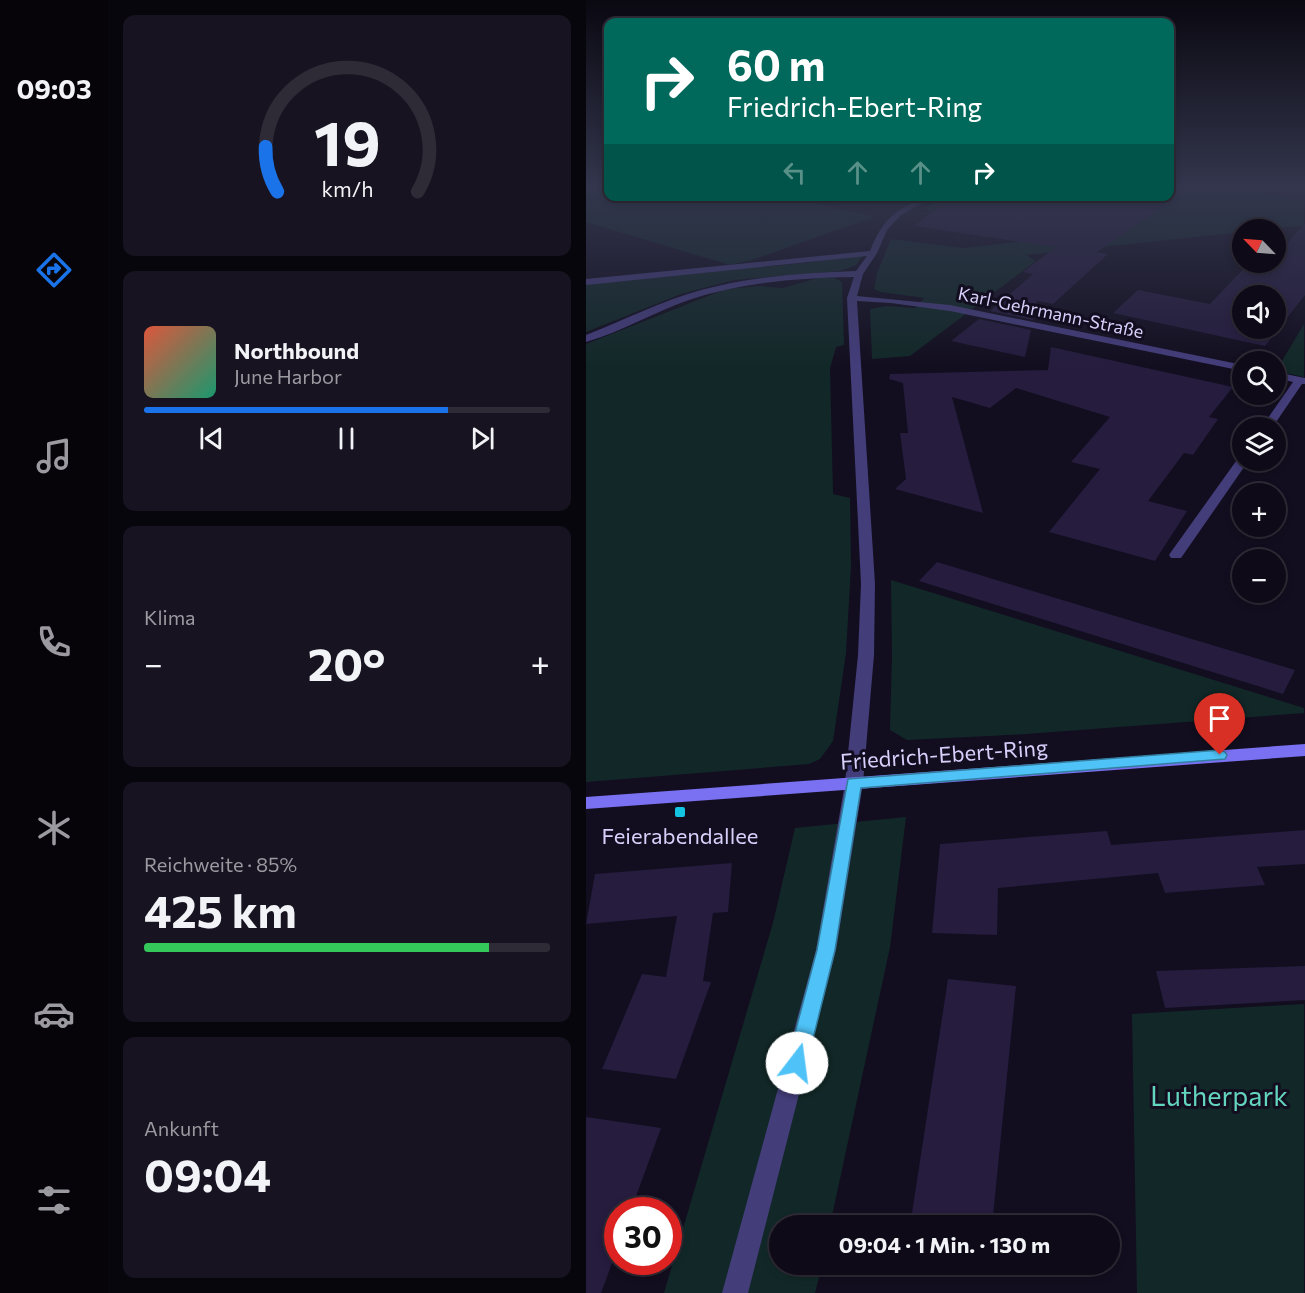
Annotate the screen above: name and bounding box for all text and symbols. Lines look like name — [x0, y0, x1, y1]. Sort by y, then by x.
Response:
text: 60 m — [727, 38, 826, 90]
icon: right — [628, 42, 706, 120]
text: 09:03 — [16, 72, 92, 105]
text: Friedrich-Ebert-Ring — [727, 90, 982, 123]
text: 19 — [314, 103, 380, 179]
icon: left — [778, 156, 811, 189]
icon: ahead — [841, 156, 874, 189]
icon: ahead — [904, 156, 937, 189]
icon: right — [967, 156, 1000, 189]
text: km/h — [321, 176, 373, 202]
north arrow — [1232, 219, 1286, 273]
map controls — [1232, 219, 1286, 603]
icon: directions — [33, 249, 75, 291]
street label: Karl-Gehrmann-Straße — [956, 282, 1146, 342]
button: sound — [1232, 285, 1286, 339]
text: Northbound — [234, 337, 359, 364]
button: search — [1232, 351, 1286, 405]
text: June Harbor — [234, 364, 342, 388]
button: layers — [1232, 417, 1286, 471]
icon: previous — [195, 422, 228, 455]
icon: pause — [330, 422, 363, 455]
icon: next — [466, 422, 499, 455]
icon: music — [33, 435, 75, 477]
button: + — [1232, 483, 1286, 537]
button: − — [1232, 549, 1286, 603]
text: Klima — [144, 605, 196, 629]
icon: phone — [33, 621, 75, 663]
text: 20° — [308, 635, 386, 690]
text: − — [144, 642, 163, 683]
text: + — [531, 642, 550, 683]
pin — [1194, 693, 1245, 755]
icon: arrive — [1203, 702, 1236, 735]
street label: Friedrich-Ebert-Ring — [839, 733, 1049, 775]
marker: Feierabendallee — [673, 805, 687, 819]
icon: climate — [33, 807, 75, 849]
place label: Feierabendallee — [602, 822, 758, 849]
text: Reichweite · 85% — [144, 852, 297, 876]
text: 425 km — [144, 882, 297, 937]
icon: car — [33, 993, 75, 1035]
position arrow — [765, 1031, 829, 1095]
park label: Lutherpark — [1150, 1079, 1288, 1112]
text: Ankunft — [144, 1116, 219, 1140]
text: 09:04 — [144, 1146, 271, 1201]
icon: filters — [33, 1179, 75, 1221]
speed limit sign: 30 — [604, 1197, 682, 1275]
text: 09:04 · 1 Min. · 130 m — [839, 1231, 1050, 1258]

